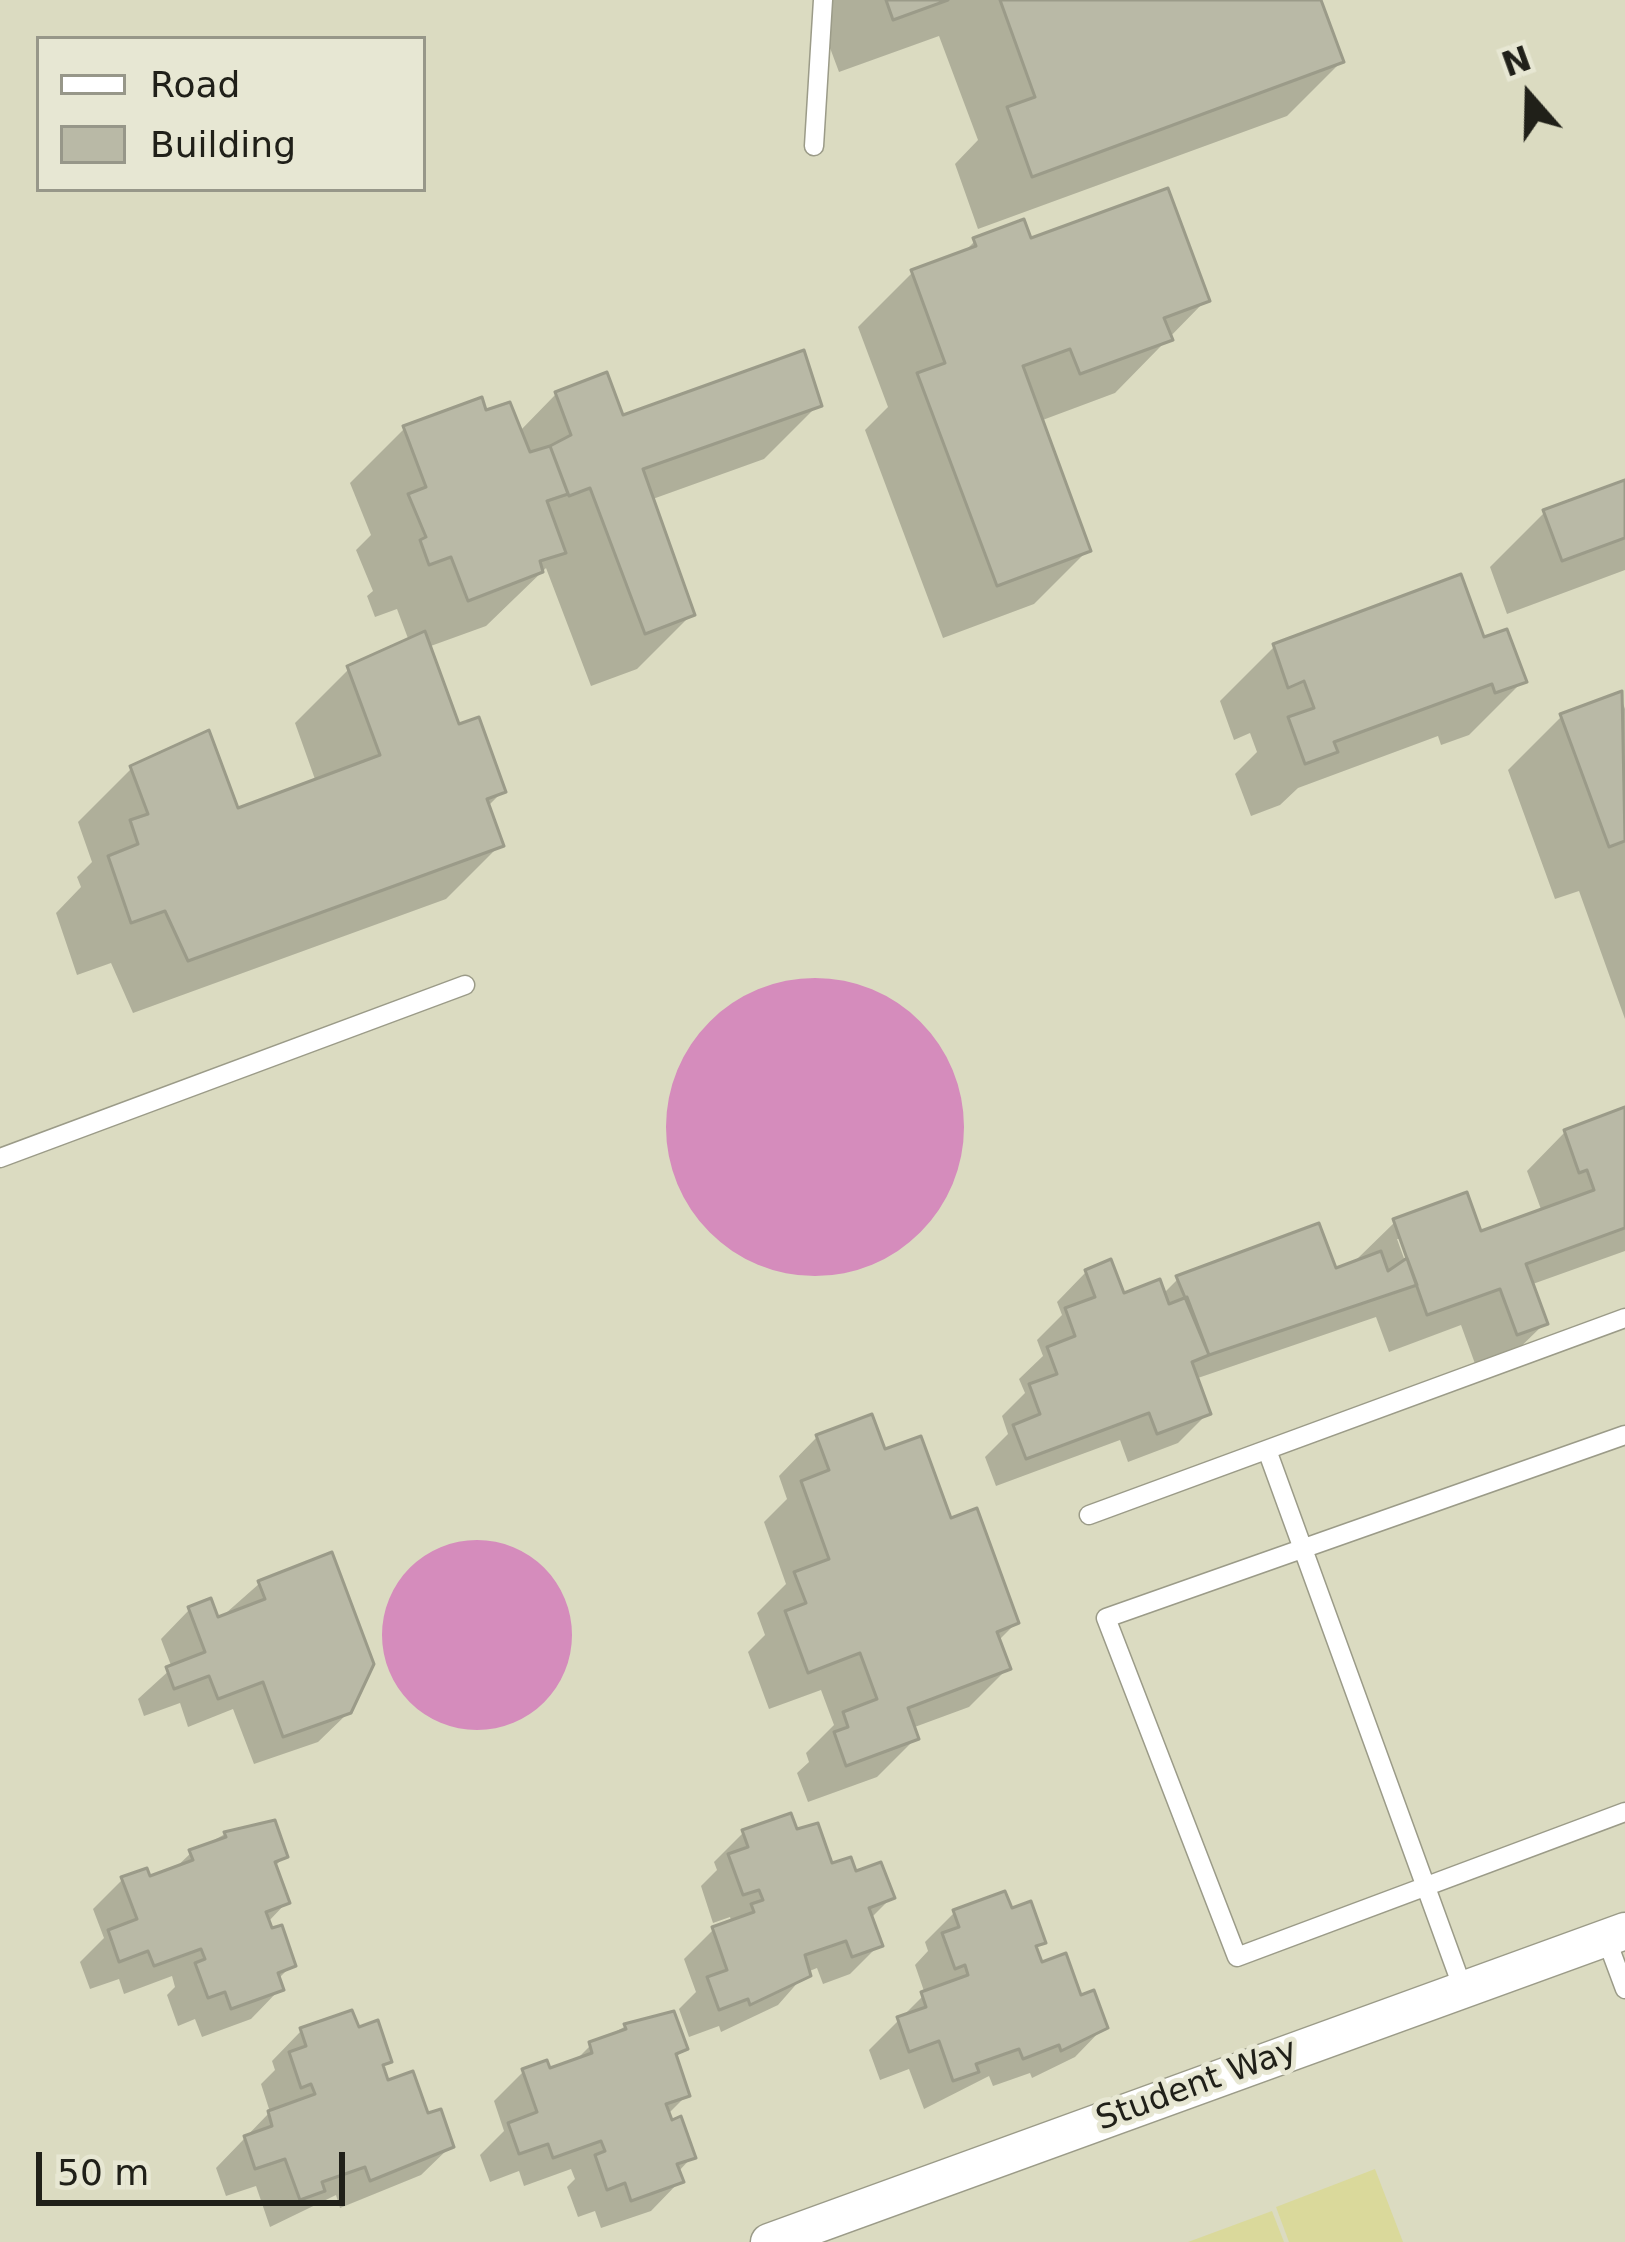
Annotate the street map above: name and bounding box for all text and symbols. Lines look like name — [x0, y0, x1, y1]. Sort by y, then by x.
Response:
legend — [36, 36, 426, 192]
north arrow — [1469, 36, 1589, 156]
text: N — [1497, 39, 1536, 85]
text: Road — [150, 64, 240, 105]
text: Building — [150, 124, 296, 165]
street label: Student Way — [1091, 2031, 1303, 2141]
scale bar — [42, 2128, 351, 2202]
text: 50 m — [57, 2152, 149, 2193]

